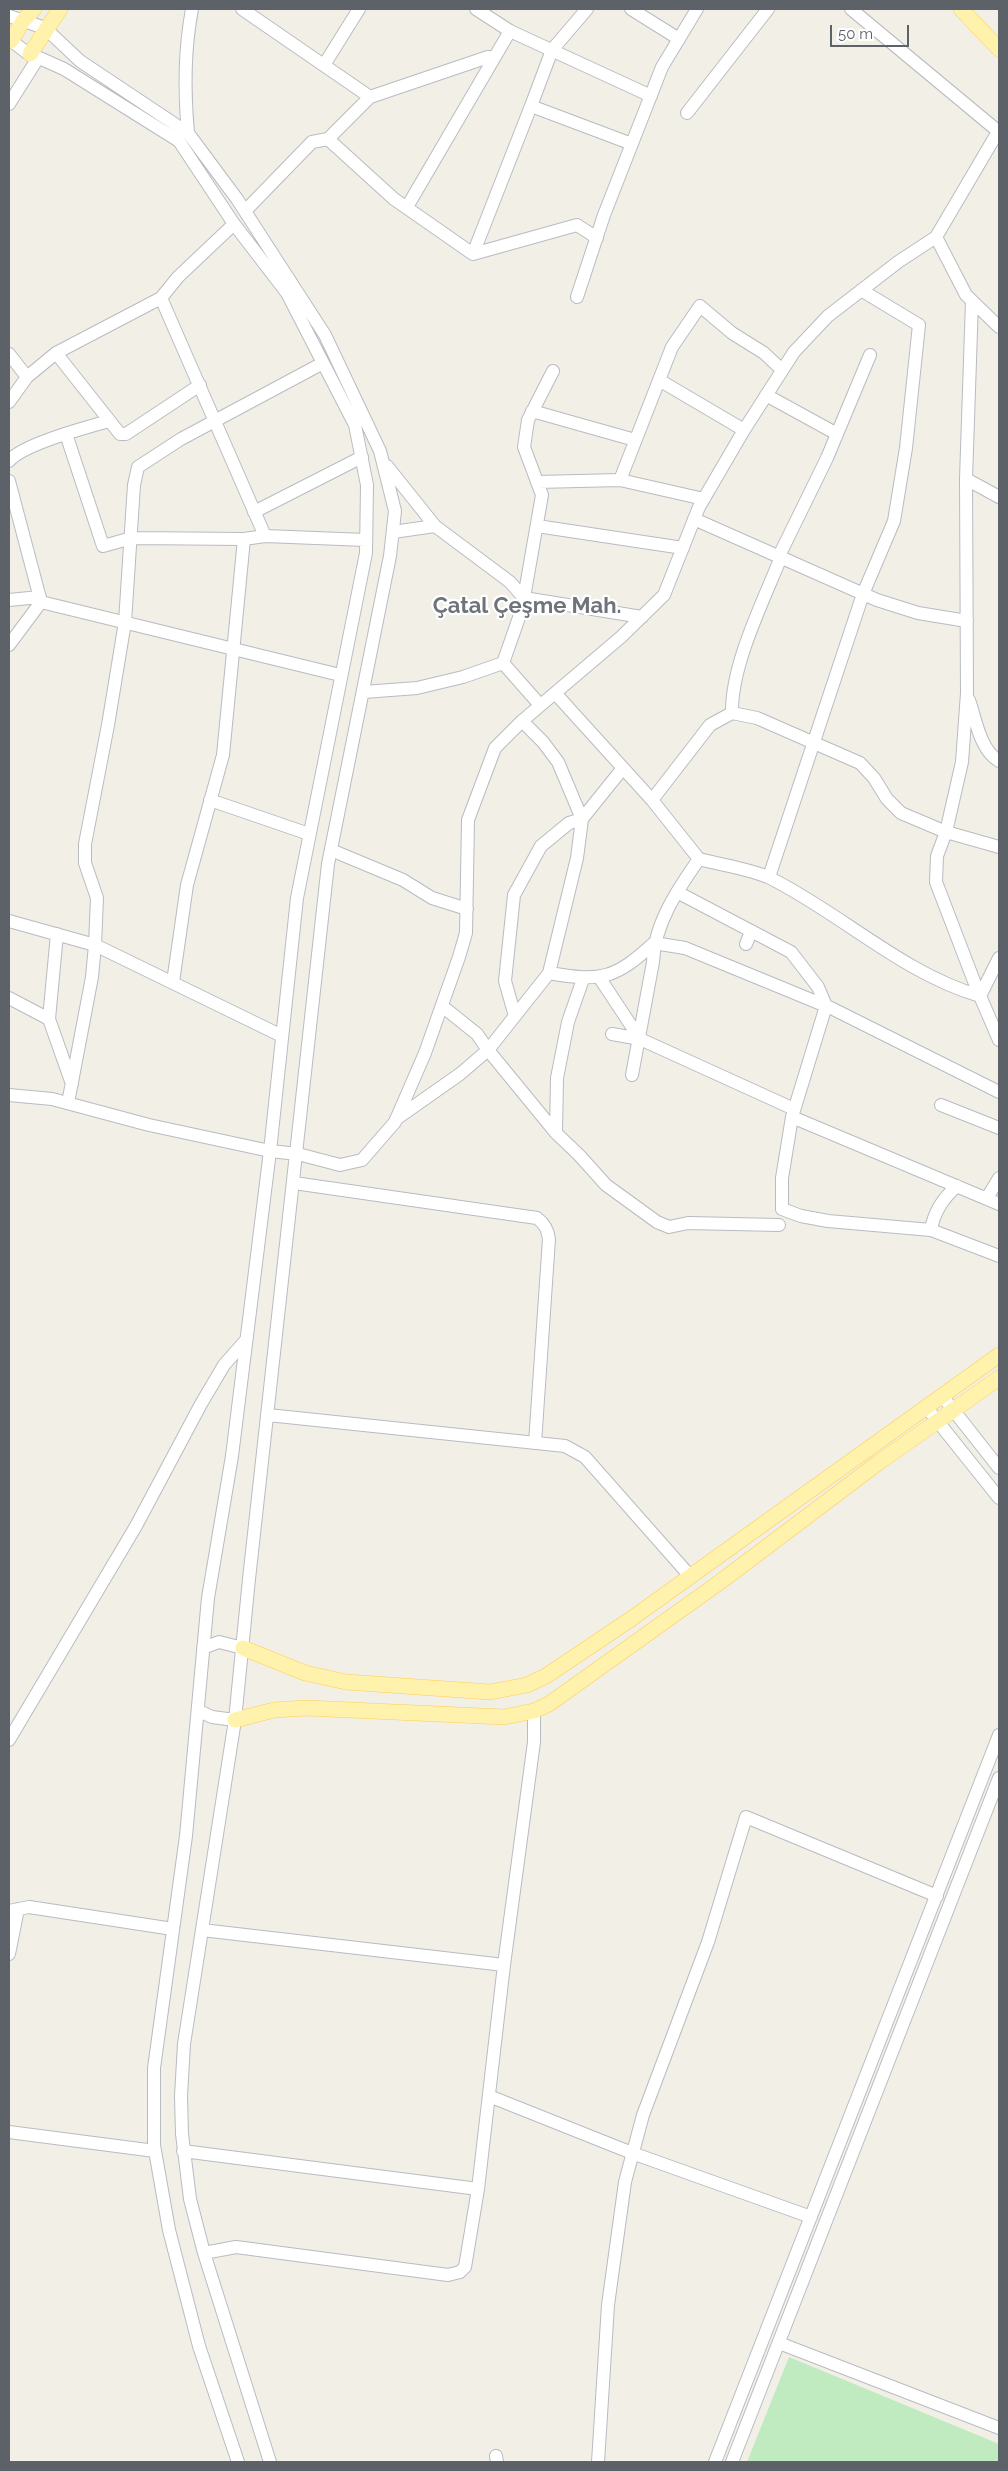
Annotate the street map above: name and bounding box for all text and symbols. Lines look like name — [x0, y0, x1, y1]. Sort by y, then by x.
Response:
scale bar — [833, 15, 912, 47]
text: 50 m — [838, 25, 873, 43]
district label: Çatal Çeşme Mah. — [433, 593, 621, 619]

